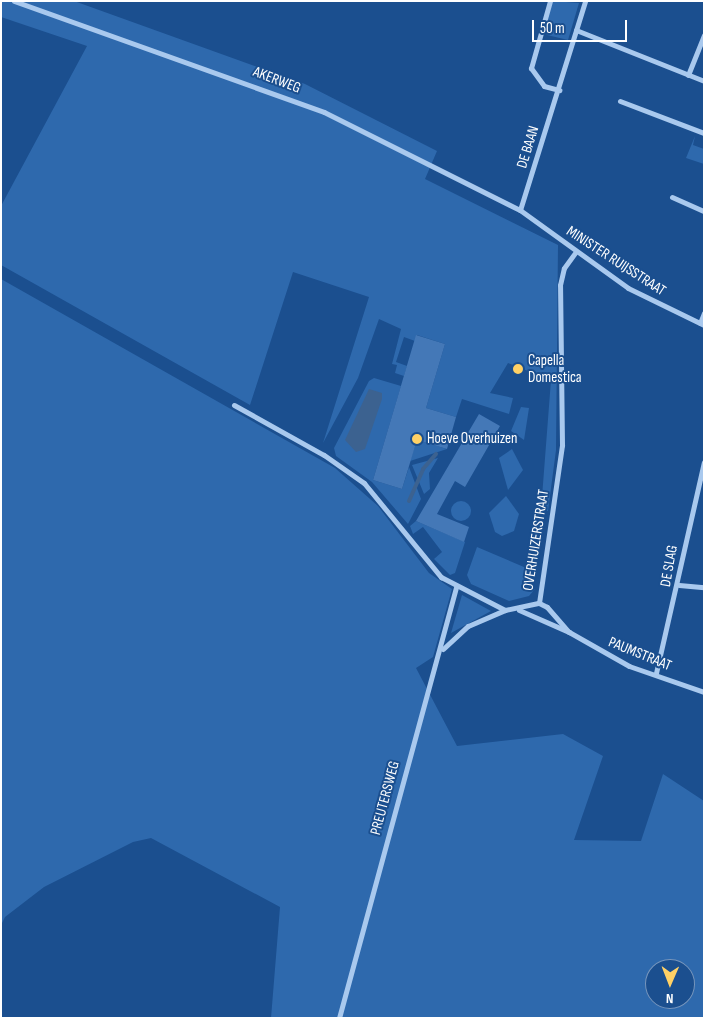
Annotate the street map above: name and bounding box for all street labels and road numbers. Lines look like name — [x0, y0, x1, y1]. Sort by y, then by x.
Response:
street label: AKERWEG — [251, 63, 303, 97]
street label: DE BAAN — [513, 124, 543, 170]
street label: MINISTER RUIJSSTRAAT — [563, 222, 669, 300]
street label: OVERHUIZERSTRAAT — [519, 488, 553, 592]
street label: DE SLAG — [657, 544, 681, 588]
street label: PAUMSTRAAT — [606, 633, 674, 675]
street label: PREUTERSWEG — [367, 759, 403, 837]

